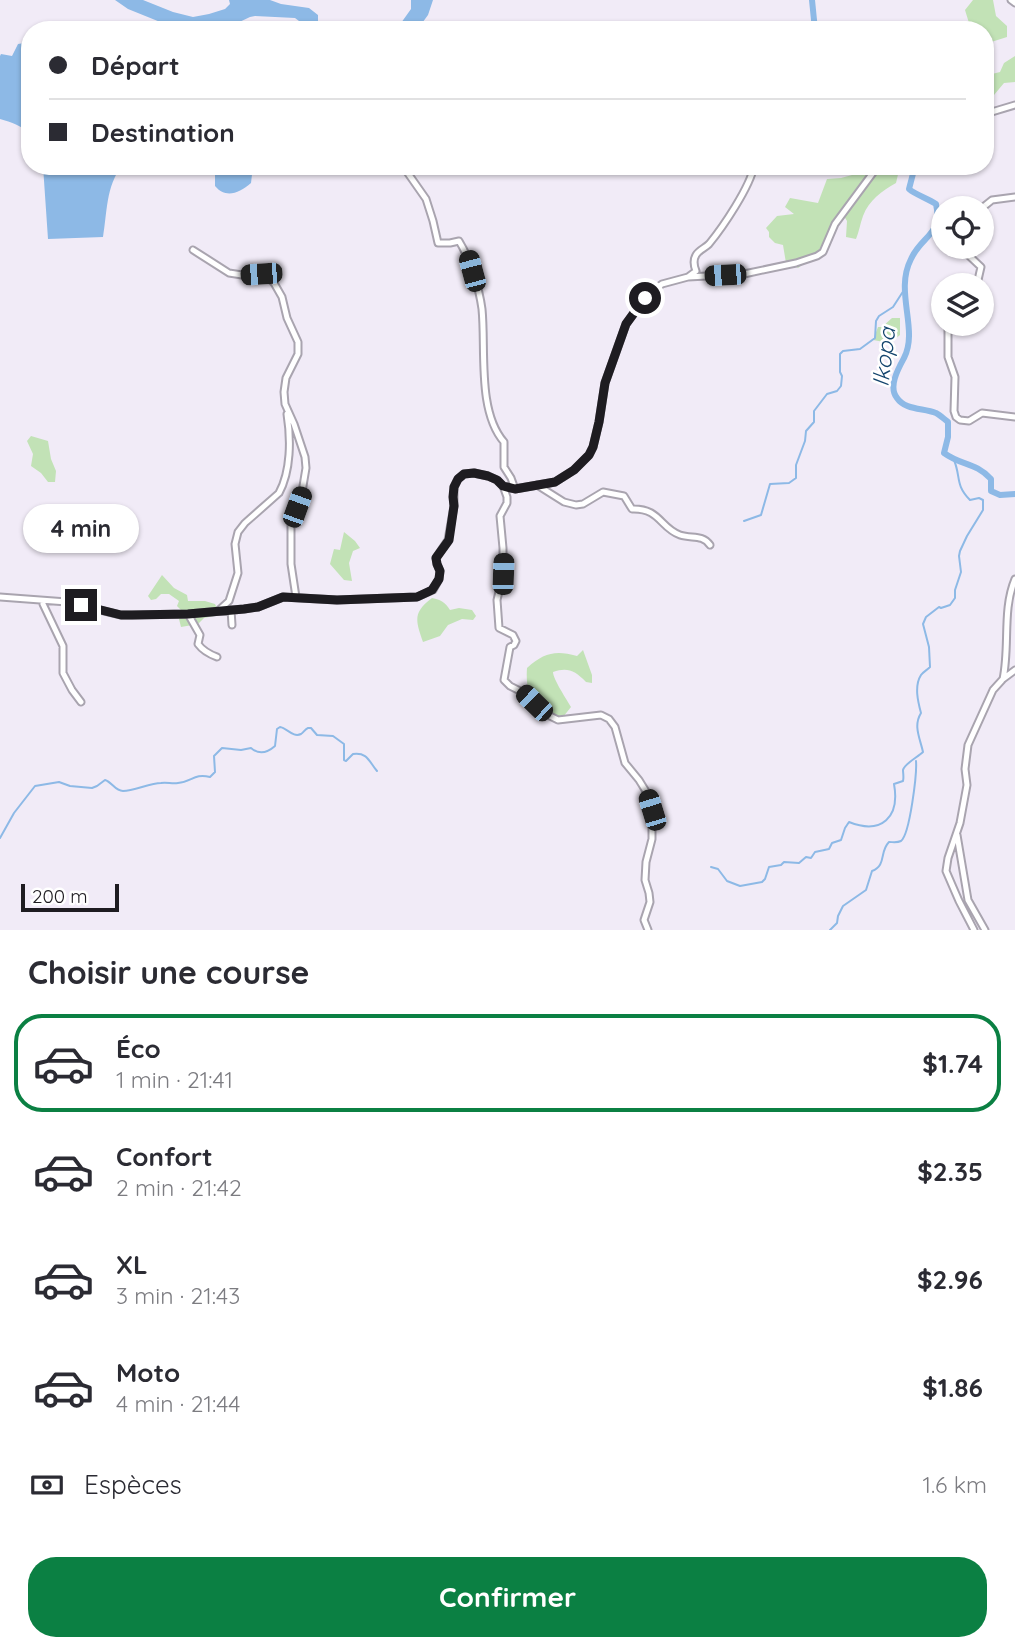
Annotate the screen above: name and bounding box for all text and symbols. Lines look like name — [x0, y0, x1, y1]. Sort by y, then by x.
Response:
text: Départ — [91, 49, 180, 82]
text: Destination — [91, 116, 235, 149]
map controls — [931, 196, 994, 336]
button: locate — [931, 196, 994, 259]
car — [457, 248, 488, 294]
car — [240, 262, 283, 286]
car — [704, 263, 747, 287]
button: layers — [931, 273, 994, 336]
route start — [629, 282, 661, 314]
water label: Ikopa — [865, 325, 902, 388]
car — [280, 484, 315, 530]
callout: 4 min — [23, 504, 139, 552]
text: 4 min — [51, 514, 111, 543]
car — [492, 553, 515, 595]
route end — [65, 589, 97, 621]
car — [512, 681, 557, 725]
car — [636, 787, 669, 833]
scale bar — [21, 881, 119, 913]
text: 200 m — [32, 884, 88, 908]
text: Choisir une course — [28, 952, 309, 992]
icon: car — [32, 1032, 95, 1095]
text: Éco — [116, 1032, 161, 1065]
text: $1.74 — [922, 1047, 983, 1080]
text: 1 min · 21:41 — [116, 1065, 233, 1094]
icon: car — [32, 1140, 95, 1203]
text: Confort — [116, 1140, 213, 1173]
text: $2.35 — [917, 1155, 983, 1188]
text: 2 min · 21:42 — [116, 1173, 242, 1202]
icon: car — [32, 1248, 95, 1311]
text: XL — [116, 1248, 148, 1281]
text: $2.96 — [917, 1263, 983, 1296]
text: 3 min · 21:43 — [116, 1281, 240, 1310]
icon: car — [32, 1356, 95, 1419]
text: Moto — [116, 1356, 180, 1389]
text: $1.86 — [922, 1371, 983, 1404]
text: 4 min · 21:44 — [116, 1389, 240, 1418]
icon: cash — [28, 1466, 66, 1504]
text: Espèces — [84, 1468, 182, 1501]
text: 1.6 km — [922, 1470, 987, 1499]
button: Confirmer — [28, 1557, 987, 1637]

